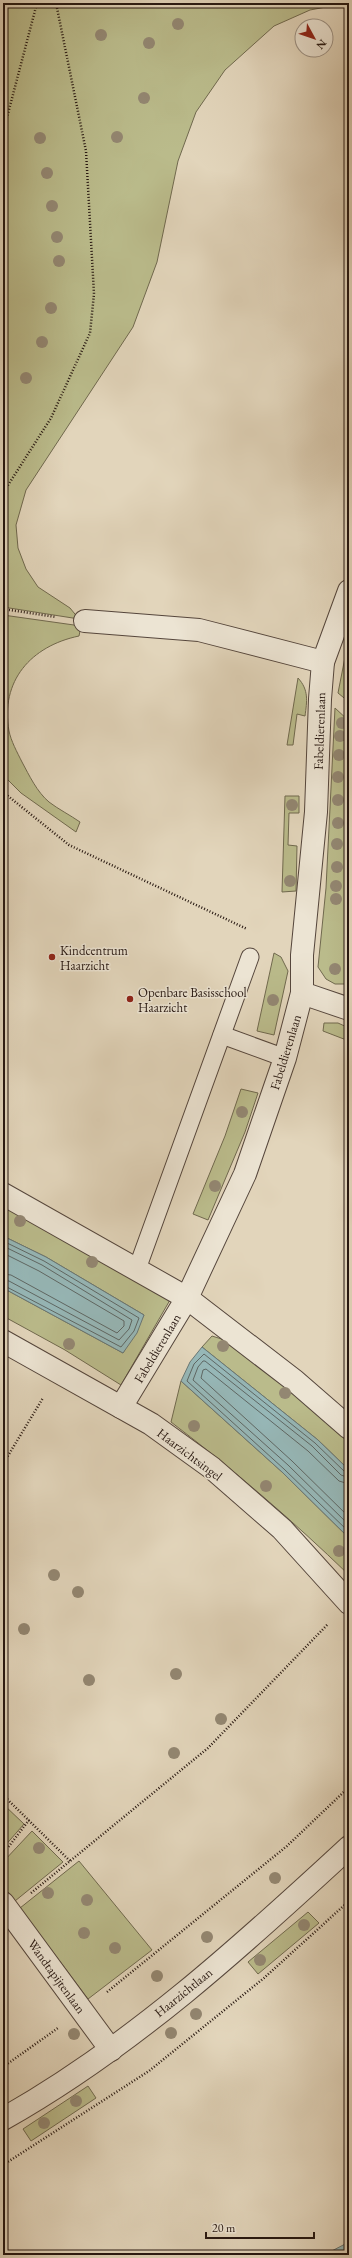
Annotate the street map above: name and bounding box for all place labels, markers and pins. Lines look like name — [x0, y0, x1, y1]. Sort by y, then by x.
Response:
place label: Kindcentrum Haarzicht — [60, 942, 128, 974]
marker: Kindcentrum Haarzicht — [47, 952, 57, 962]
place label: Openbare Basisschool Haarzicht — [138, 984, 247, 1016]
marker: Openbare Basisschool Haarzicht — [125, 994, 135, 1004]

